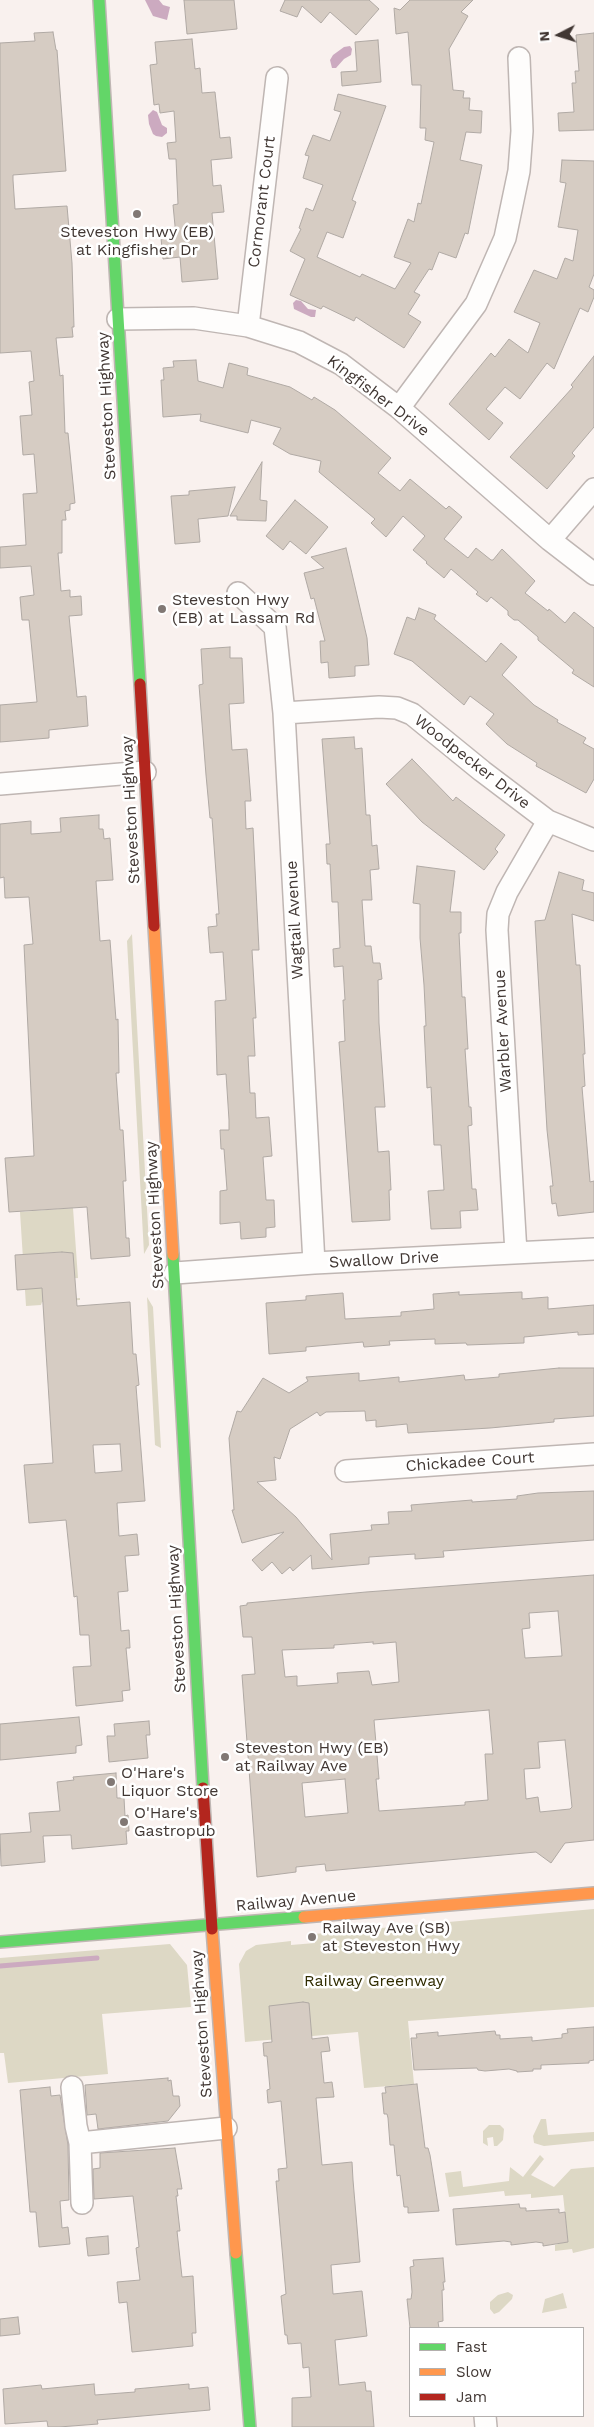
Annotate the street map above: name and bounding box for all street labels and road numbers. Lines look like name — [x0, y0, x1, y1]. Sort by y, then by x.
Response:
street label: Cormorant Court — [244, 135, 280, 269]
street label: Steveston Highway — [94, 332, 120, 480]
street label: Kingfisher Drive — [323, 351, 433, 441]
street label: Woodpecker Drive — [410, 711, 534, 813]
street label: Steveston Highway — [118, 736, 144, 884]
street label: Wagtail Avenue — [282, 860, 308, 980]
street label: Warbler Avenue — [490, 969, 516, 1093]
street label: Steveston Highway — [142, 1141, 168, 1289]
street label: Swallow Drive — [328, 1248, 440, 1272]
street label: Chickadee Court — [405, 1448, 535, 1476]
street label: Steveston Highway — [164, 1545, 190, 1693]
street label: Railway Avenue — [235, 1886, 357, 1916]
street label: Steveston Highway — [187, 1950, 217, 2098]

